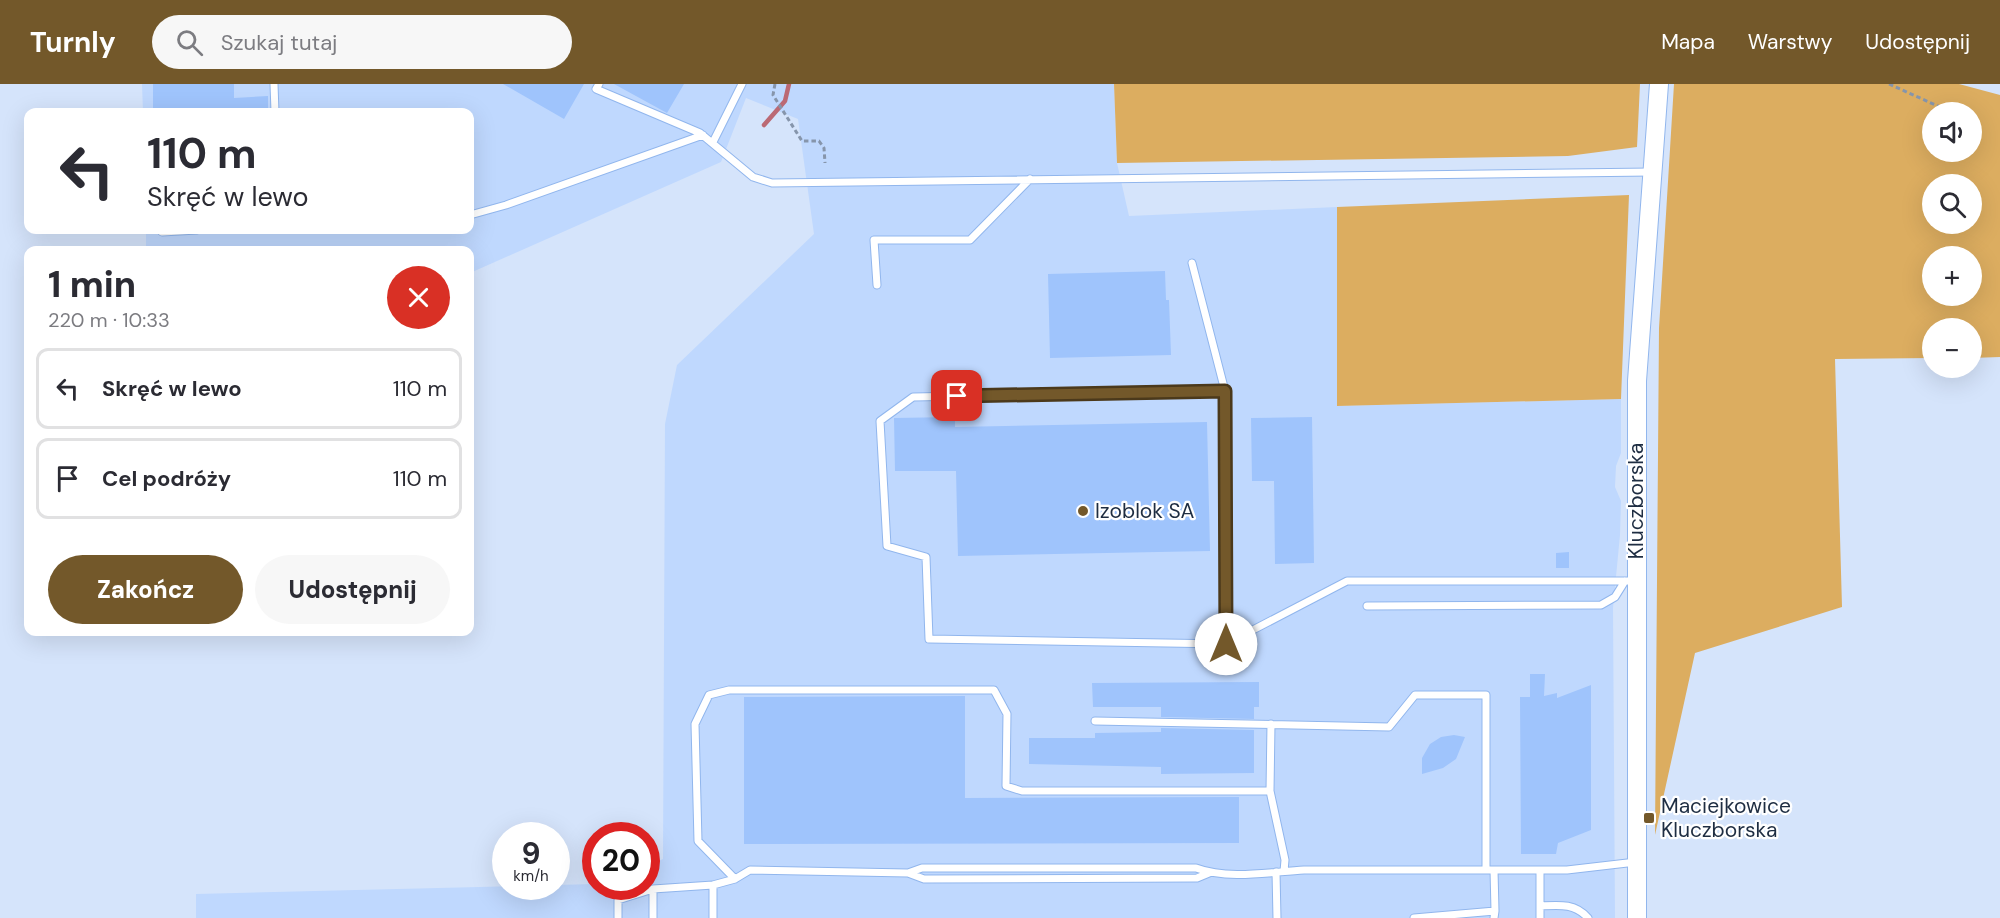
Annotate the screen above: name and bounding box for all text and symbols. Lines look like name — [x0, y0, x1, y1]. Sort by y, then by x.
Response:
search box — [152, 15, 572, 69]
text: Turnly — [30, 24, 116, 61]
icon: search — [173, 26, 206, 59]
text: Szukaj tutaj — [221, 28, 337, 57]
text: Mapa — [1661, 28, 1715, 56]
text: Warstwy — [1748, 28, 1832, 56]
text: Udostępnij — [1865, 28, 1970, 56]
map controls — [1922, 102, 1982, 378]
button: sound — [1922, 102, 1982, 162]
text: 110 m — [147, 126, 257, 181]
icon: left — [48, 132, 126, 210]
button: search — [1922, 174, 1982, 234]
text: Skręć w lewo — [147, 179, 308, 214]
button: + — [1922, 246, 1982, 306]
text: 1 min — [48, 261, 136, 308]
button: close — [387, 266, 450, 329]
text: 220 m · 10:33 — [48, 307, 170, 333]
button: − — [1922, 318, 1982, 378]
pin — [931, 370, 982, 421]
icon: left — [51, 372, 84, 405]
text: Skręć w lewo — [102, 374, 242, 403]
text: 110 m — [393, 374, 447, 403]
icon: arrive — [940, 379, 973, 412]
street label: Kluczborska — [1622, 443, 1650, 559]
icon: arrive — [51, 462, 84, 495]
text: Cel podróży — [102, 464, 231, 493]
text: 110 m — [393, 464, 447, 493]
place label: Izoblok SA — [1095, 497, 1195, 525]
marker: Izoblok SA — [1076, 504, 1090, 518]
button: Zakończ — [48, 555, 243, 624]
button: Udostępnij — [255, 555, 450, 624]
position arrow — [1194, 612, 1258, 676]
place label: Maciejkowice Kluczborska — [1661, 792, 1791, 844]
marker: Maciejkowice Kluczborska — [1642, 811, 1656, 825]
speed limit sign: 20 — [582, 822, 660, 900]
text: 9 — [521, 834, 541, 873]
text: km/h — [513, 866, 549, 886]

